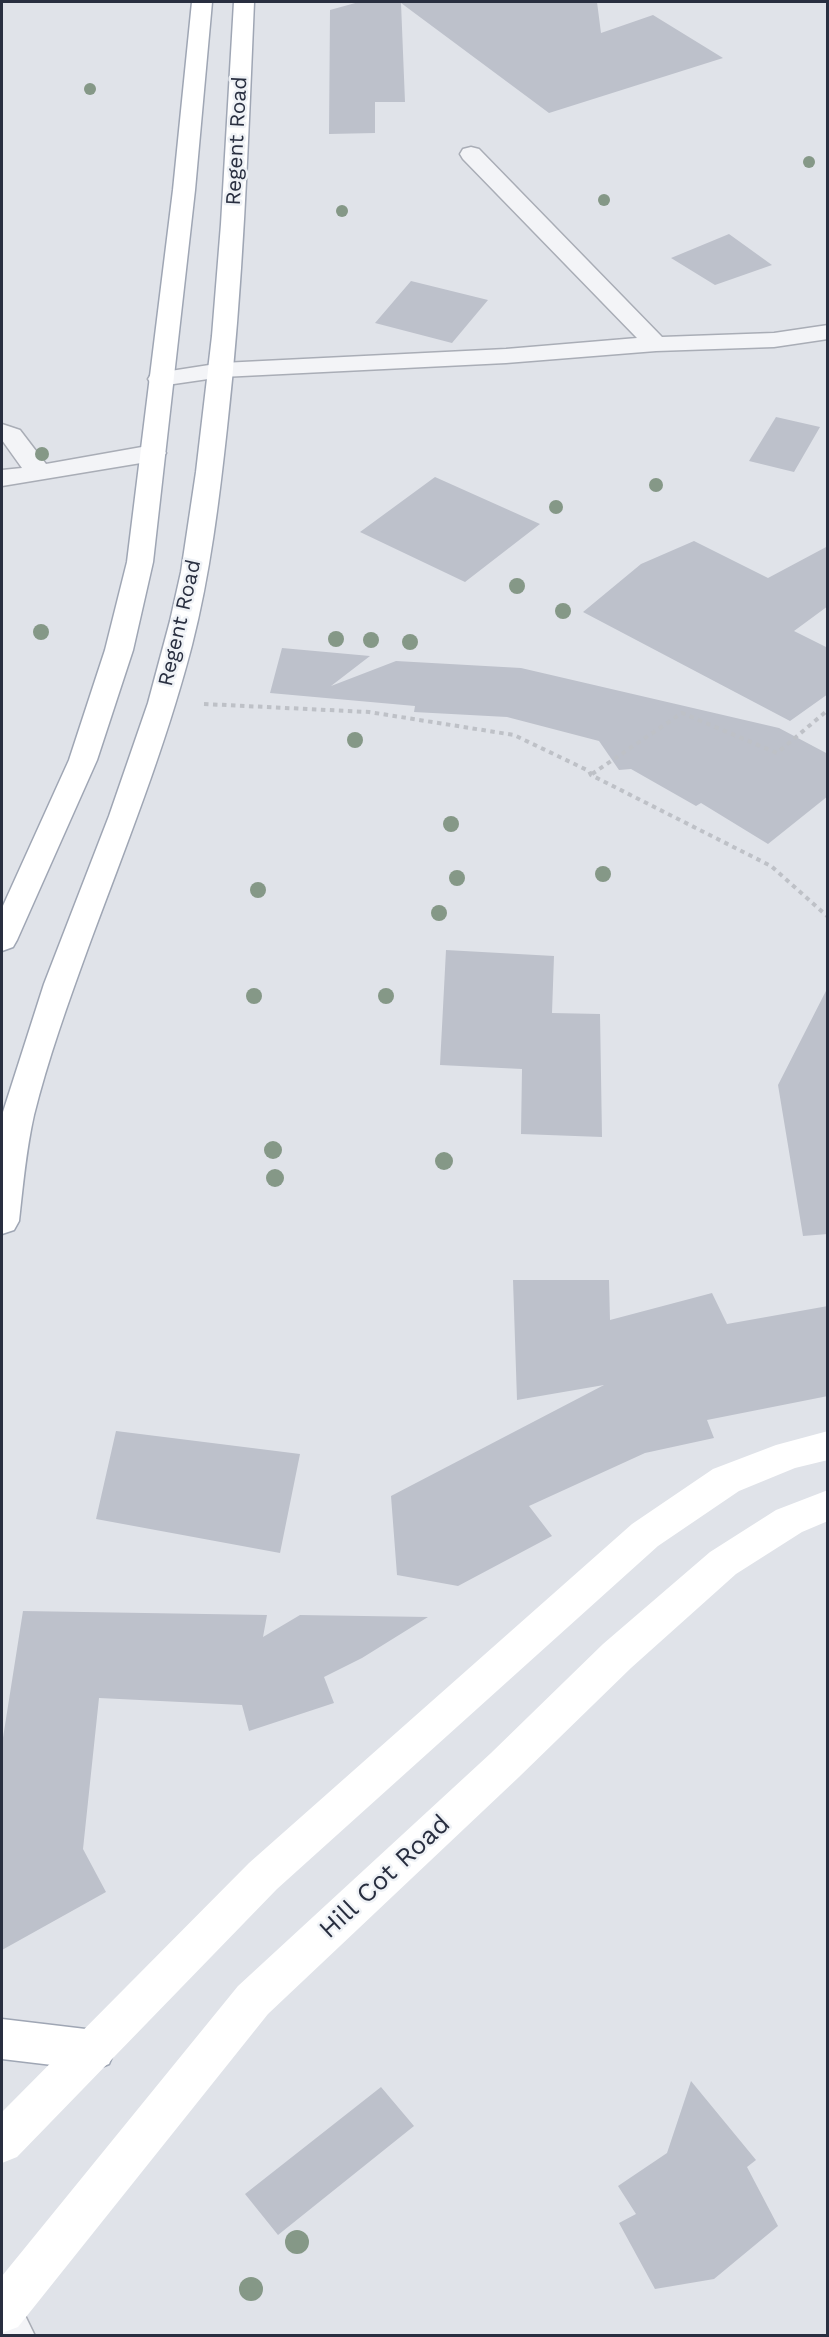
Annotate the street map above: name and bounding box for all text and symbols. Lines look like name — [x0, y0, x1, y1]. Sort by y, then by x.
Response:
street label: Regent Road — [221, 76, 253, 206]
street label: Regent Road — [153, 557, 207, 689]
street label: Hill Cot Road — [313, 1809, 457, 1945]

